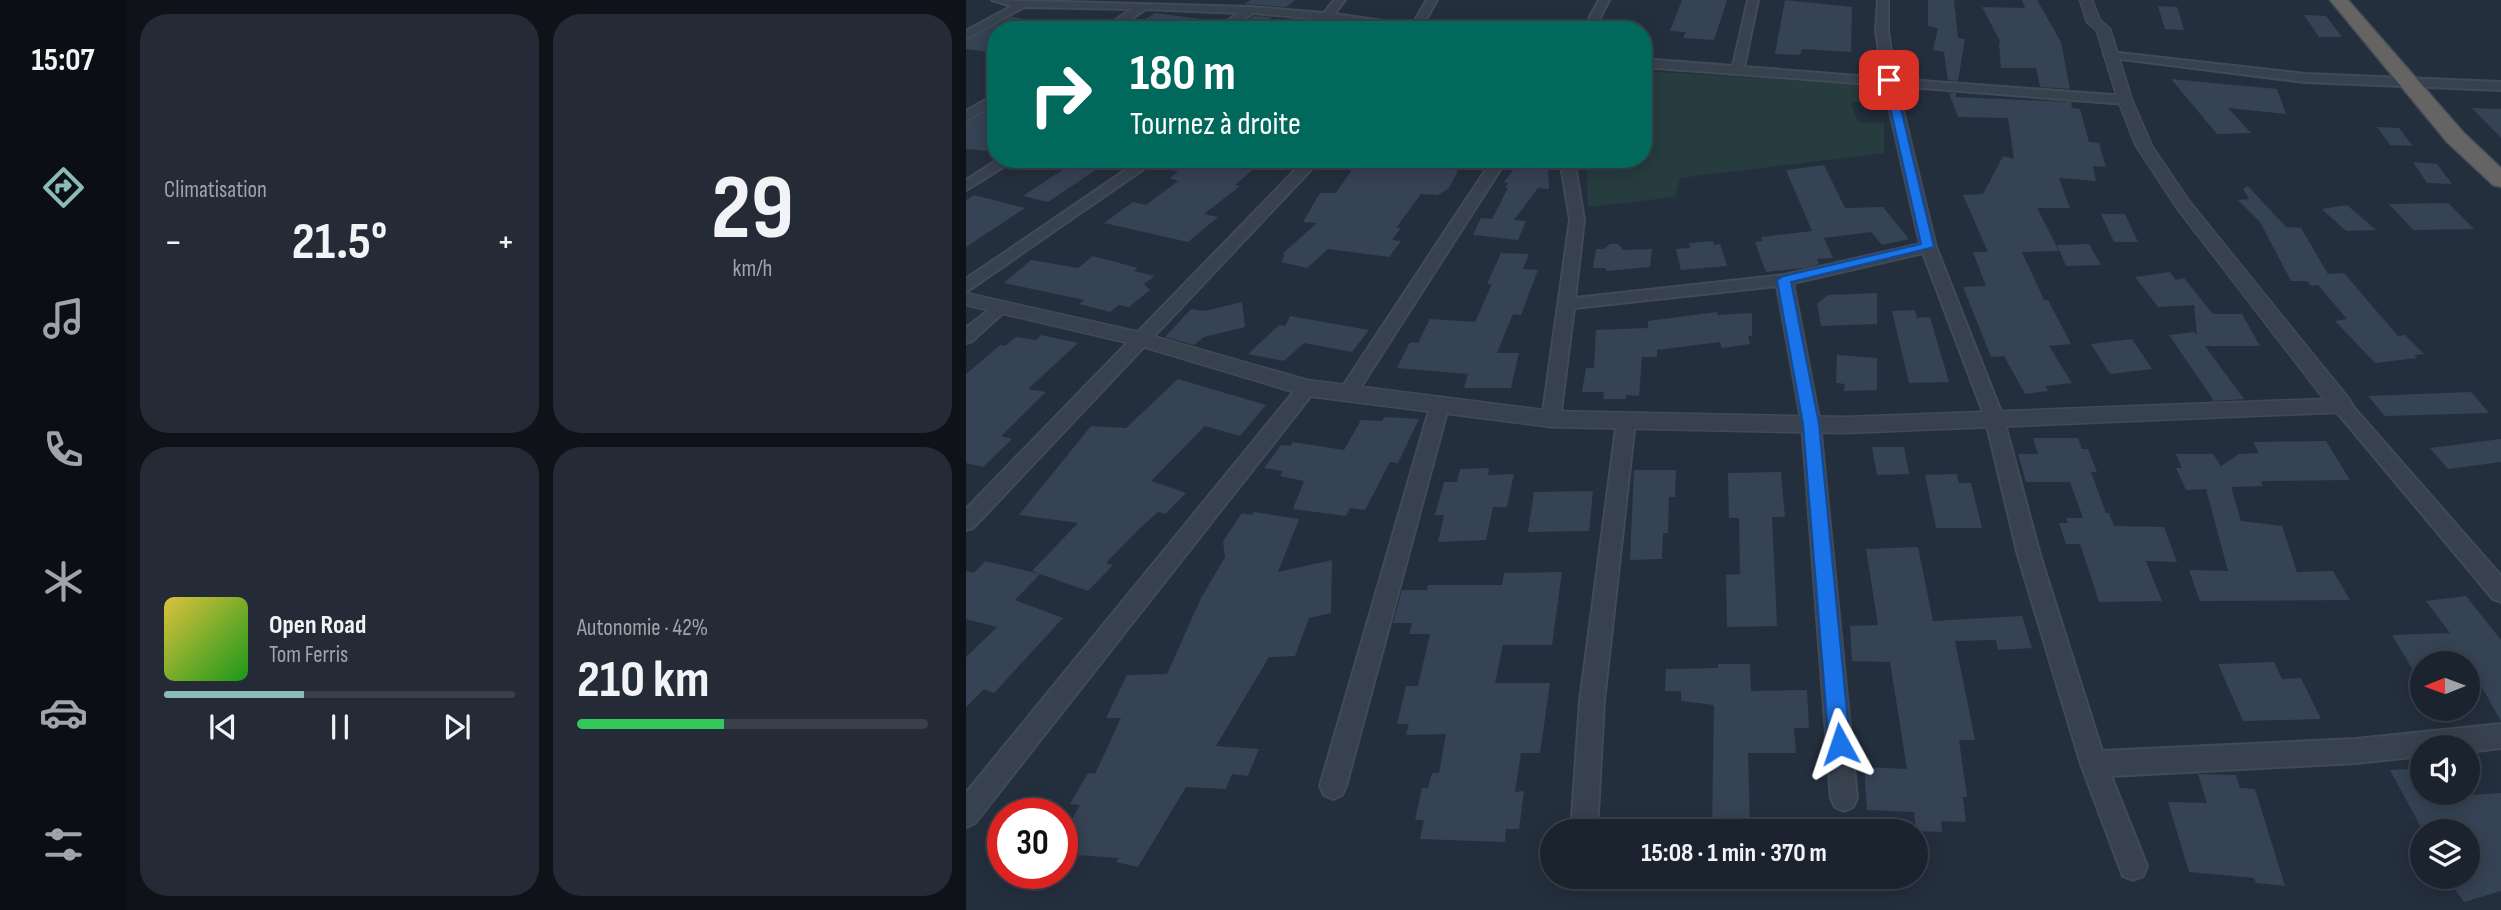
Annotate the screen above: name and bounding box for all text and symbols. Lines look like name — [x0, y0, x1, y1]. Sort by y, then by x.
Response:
text: 15:07 — [32, 41, 94, 80]
text: 180 m — [1130, 45, 1236, 104]
icon: right — [1015, 49, 1106, 140]
pin — [1859, 50, 1919, 110]
icon: arrive — [1870, 61, 1908, 99]
text: Tournez à droite — [1130, 105, 1301, 144]
text: 29 — [711, 155, 794, 264]
icon: directions — [39, 163, 88, 212]
text: Climatisation — [164, 176, 267, 204]
text: 21.5° — [292, 211, 387, 274]
text: − — [164, 220, 183, 265]
text: + — [496, 220, 515, 265]
text: km/h — [733, 255, 772, 283]
icon: music — [39, 294, 88, 343]
icon: phone — [39, 425, 88, 474]
icon: climate — [39, 557, 88, 606]
text: Open Road — [269, 610, 366, 641]
text: Autonomie · 42% — [577, 614, 708, 642]
text: Tom Ferris — [269, 641, 348, 669]
text: 210 km — [577, 649, 710, 712]
north arrow — [2410, 651, 2480, 721]
map controls — [2410, 651, 2480, 889]
icon: car — [39, 688, 88, 737]
position arrow — [1803, 707, 1877, 781]
icon: previous — [204, 708, 242, 746]
icon: pause — [321, 708, 359, 746]
icon: next — [438, 708, 476, 746]
button: sound — [2410, 735, 2480, 805]
speed limit sign: 30 — [987, 798, 1078, 889]
button: layers — [2410, 819, 2480, 889]
icon: filters — [39, 820, 88, 869]
text: 15:08 · 1 min · 370 m — [1641, 838, 1827, 869]

